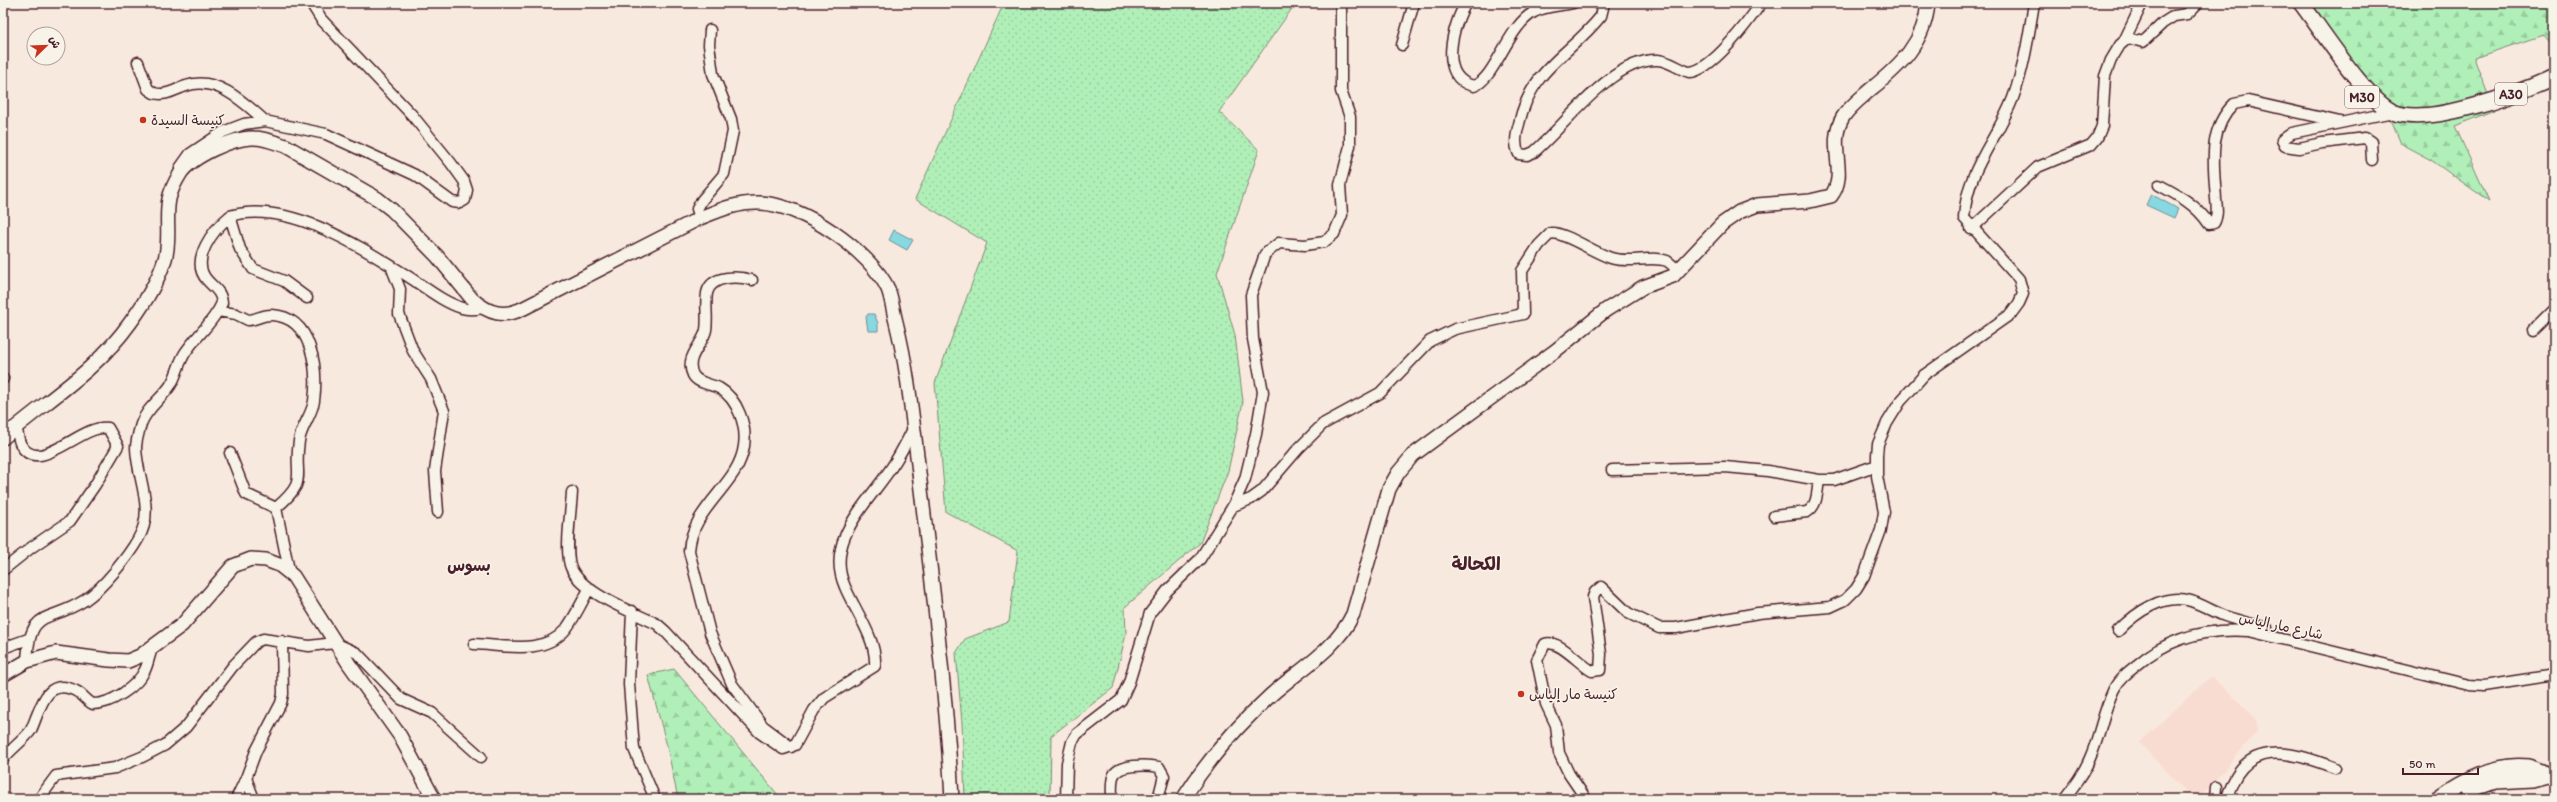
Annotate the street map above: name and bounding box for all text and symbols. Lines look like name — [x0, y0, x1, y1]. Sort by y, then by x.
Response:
north arrow — [26, 26, 66, 66]
text: ش — [46, 34, 63, 50]
road number: A30 — [2495, 83, 2527, 105]
road number: M30 — [2345, 86, 2379, 108]
place label: كنيسة السيدة — [151, 112, 225, 129]
marker: كنيسة السيدة — [138, 115, 148, 125]
district label: الكحالة — [1451, 553, 1501, 575]
district label: بسوس — [447, 556, 491, 576]
street label: شارع مار إلياس — [2237, 609, 2324, 644]
place label: كنيسة مار إلياس — [1529, 686, 1617, 703]
marker: كنيسة مار إلياس — [1516, 689, 1526, 699]
scale bar — [2403, 750, 2478, 776]
text: 50 m — [2409, 757, 2435, 771]

